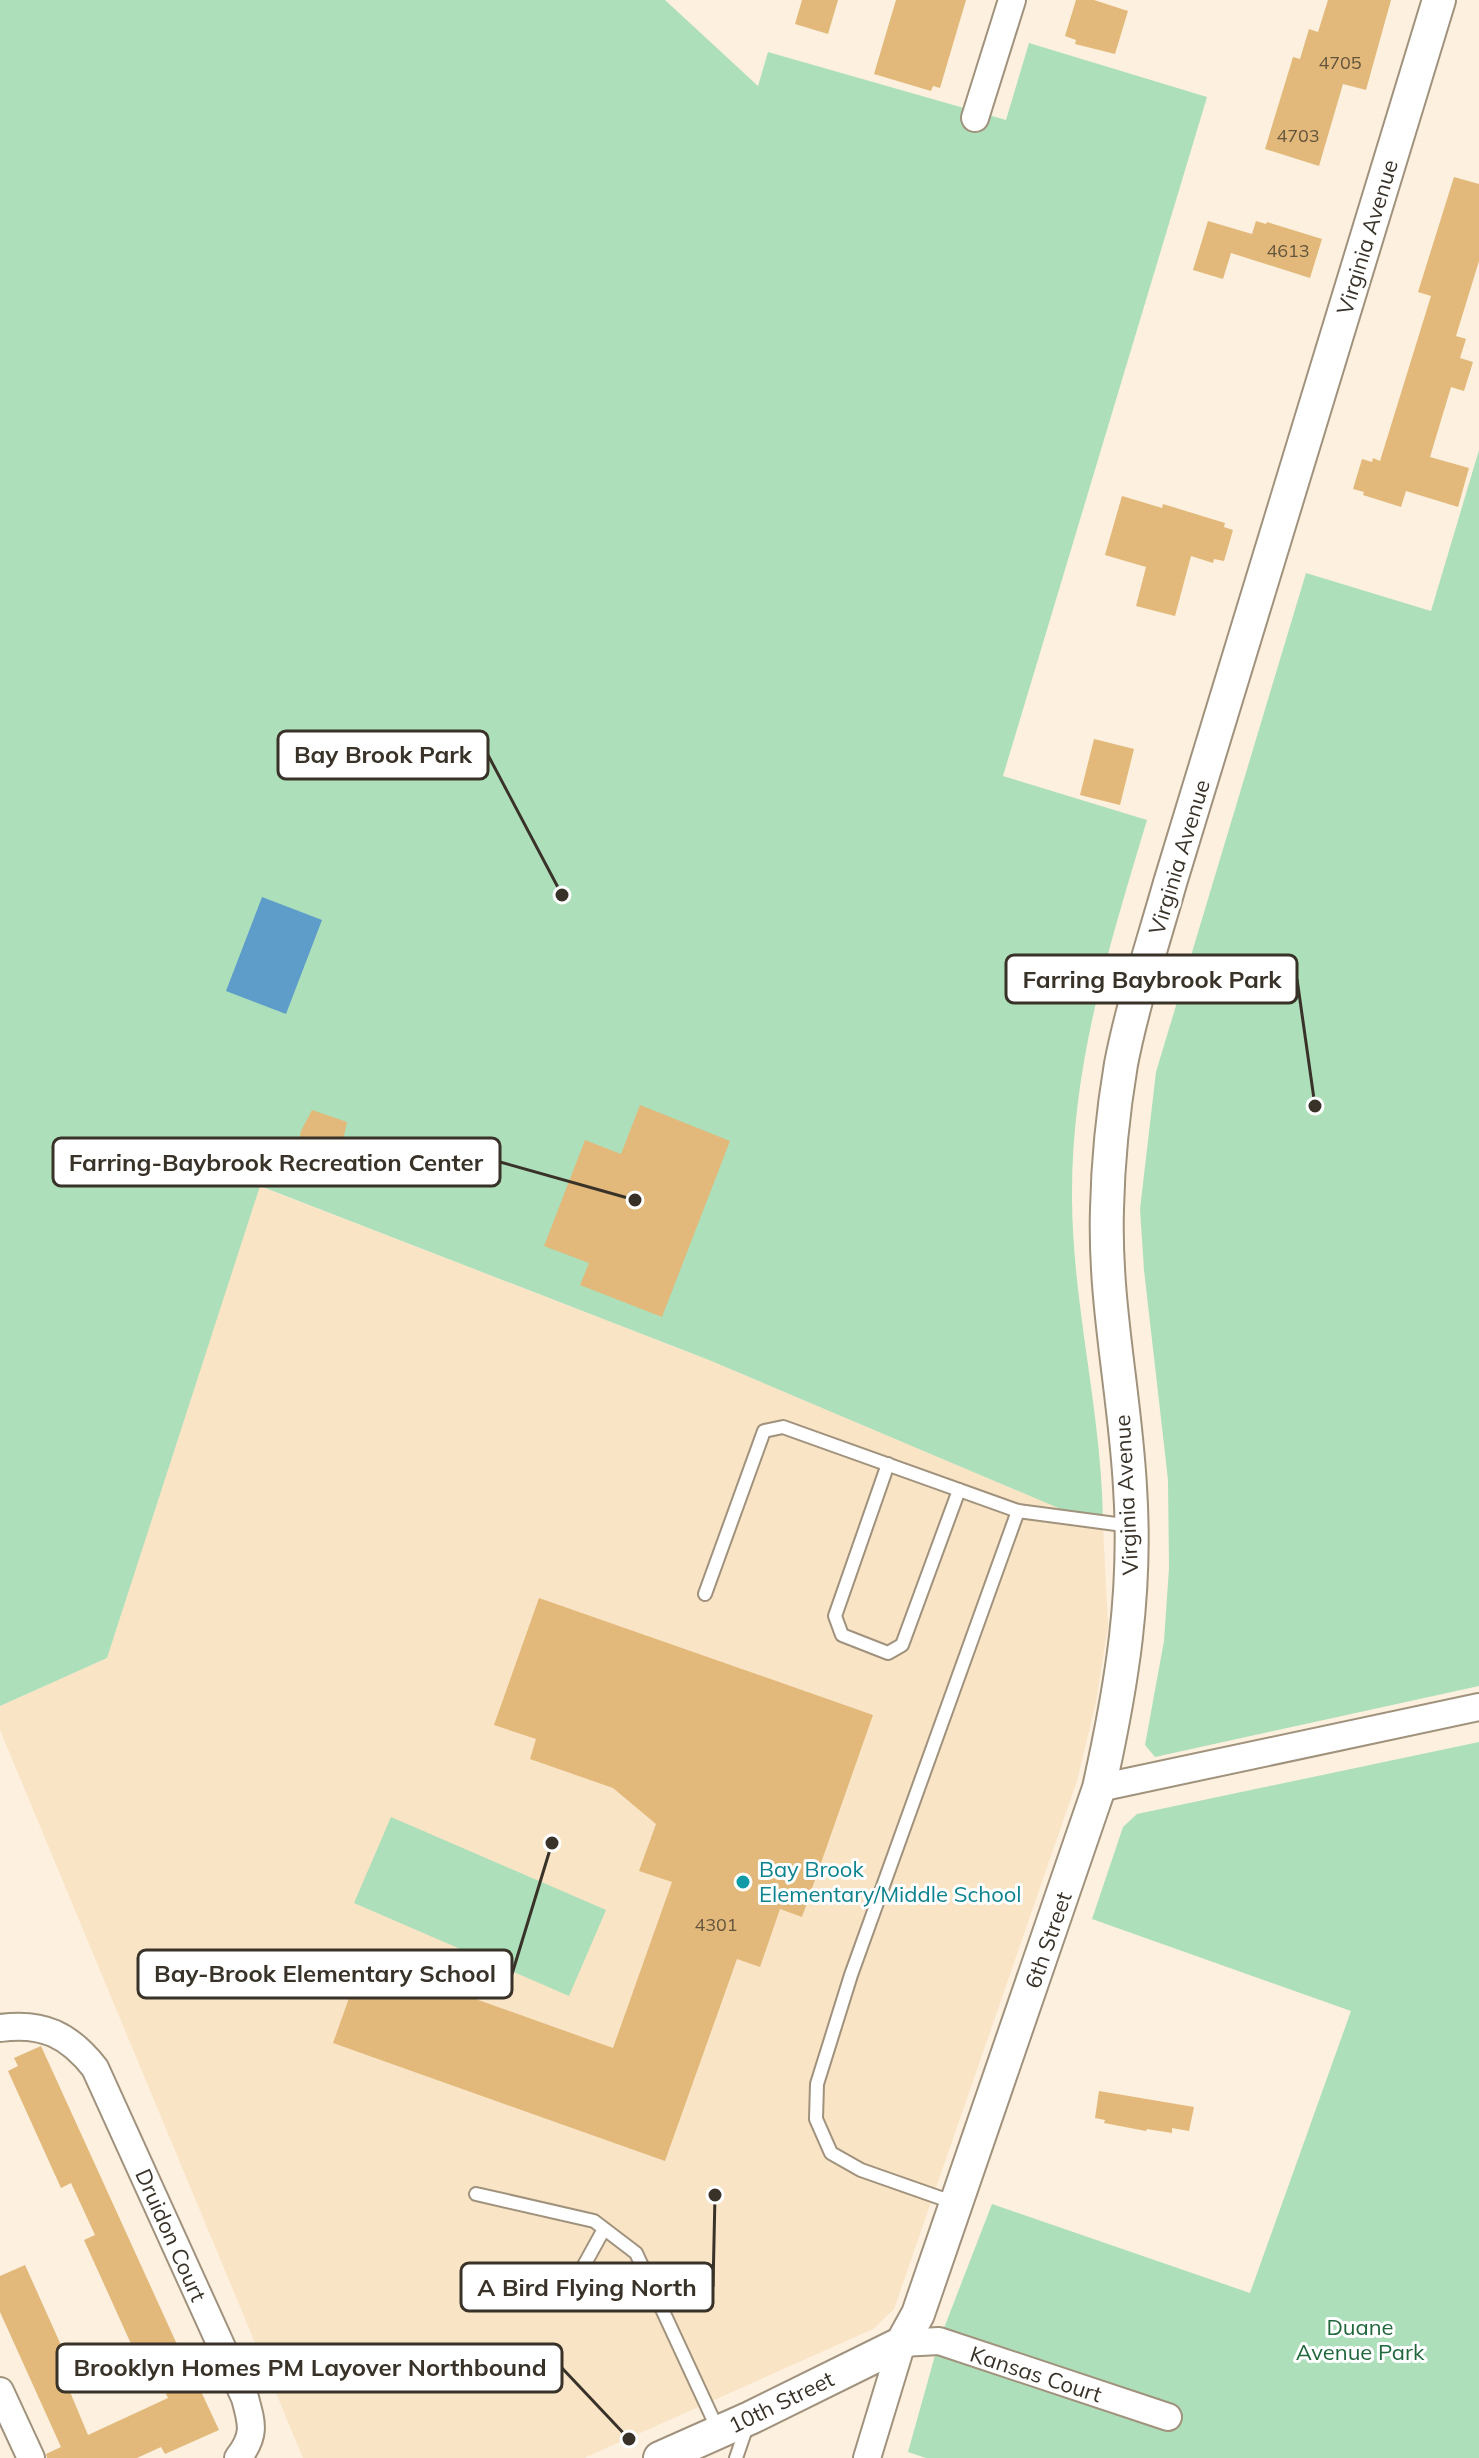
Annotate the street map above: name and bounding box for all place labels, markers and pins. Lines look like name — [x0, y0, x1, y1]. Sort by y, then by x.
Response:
callout: Bay Brook Park — [278, 731, 488, 779]
callout: Farring Baybrook Park — [1006, 955, 1297, 1003]
callout: Farring-Baybrook Recreation Center — [53, 1138, 500, 1186]
place label: Bay Brook Elementary/Middle School — [759, 1855, 1022, 1908]
marker: Bay Brook Elementary/Middle School — [734, 1873, 752, 1891]
callout: Bay-Brook Elementary School — [138, 1950, 512, 1998]
callout: A Bird Flying North — [461, 2263, 713, 2311]
callout: Brooklyn Homes PM Layover Northbound — [57, 2344, 562, 2392]

